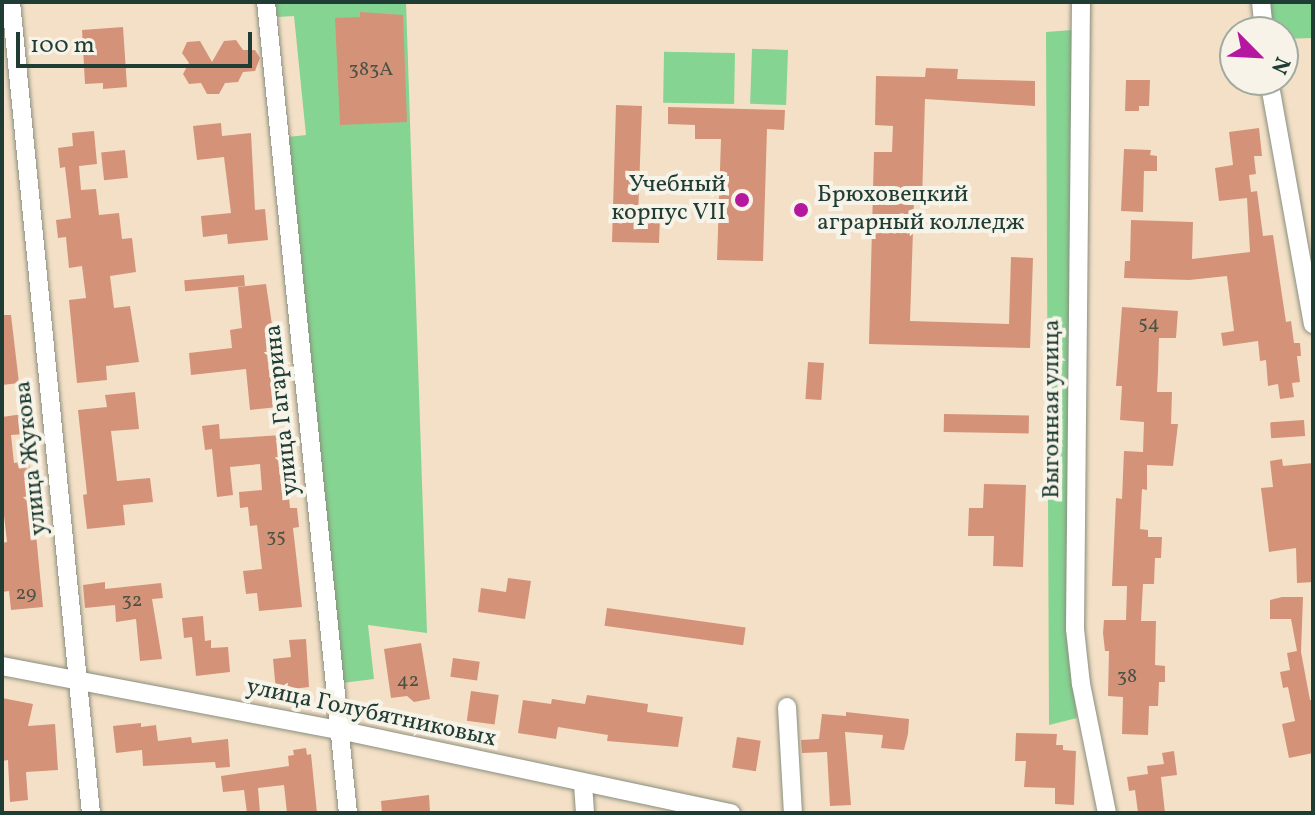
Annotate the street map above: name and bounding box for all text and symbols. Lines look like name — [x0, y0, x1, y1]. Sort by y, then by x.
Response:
scale bar — [20, 16, 256, 66]
north arrow — [1219, 16, 1299, 96]
text: 100 m — [30, 29, 95, 63]
text: N — [1262, 52, 1297, 79]
house number: 383А — [349, 58, 393, 82]
place label: Учебный корпус VII — [612, 172, 726, 228]
place label: Брюховецкий аграрный колледж — [817, 182, 1025, 238]
marker: Учебный корпус VII — [733, 191, 751, 209]
marker: Брюховецкий аграрный колледж — [792, 201, 810, 219]
house number: 54 — [1138, 312, 1160, 336]
street label: Выгонная улица — [1039, 319, 1067, 499]
street label: улица Гагарина — [260, 323, 306, 497]
street label: улица Жукова — [10, 379, 54, 537]
house number: 35 — [266, 525, 286, 549]
house number: 29 — [16, 582, 36, 606]
house number: 32 — [122, 589, 142, 613]
house number: 38 — [1117, 665, 1137, 689]
house number: 42 — [397, 669, 419, 693]
street label: улица Голубятниковых — [243, 673, 499, 755]

